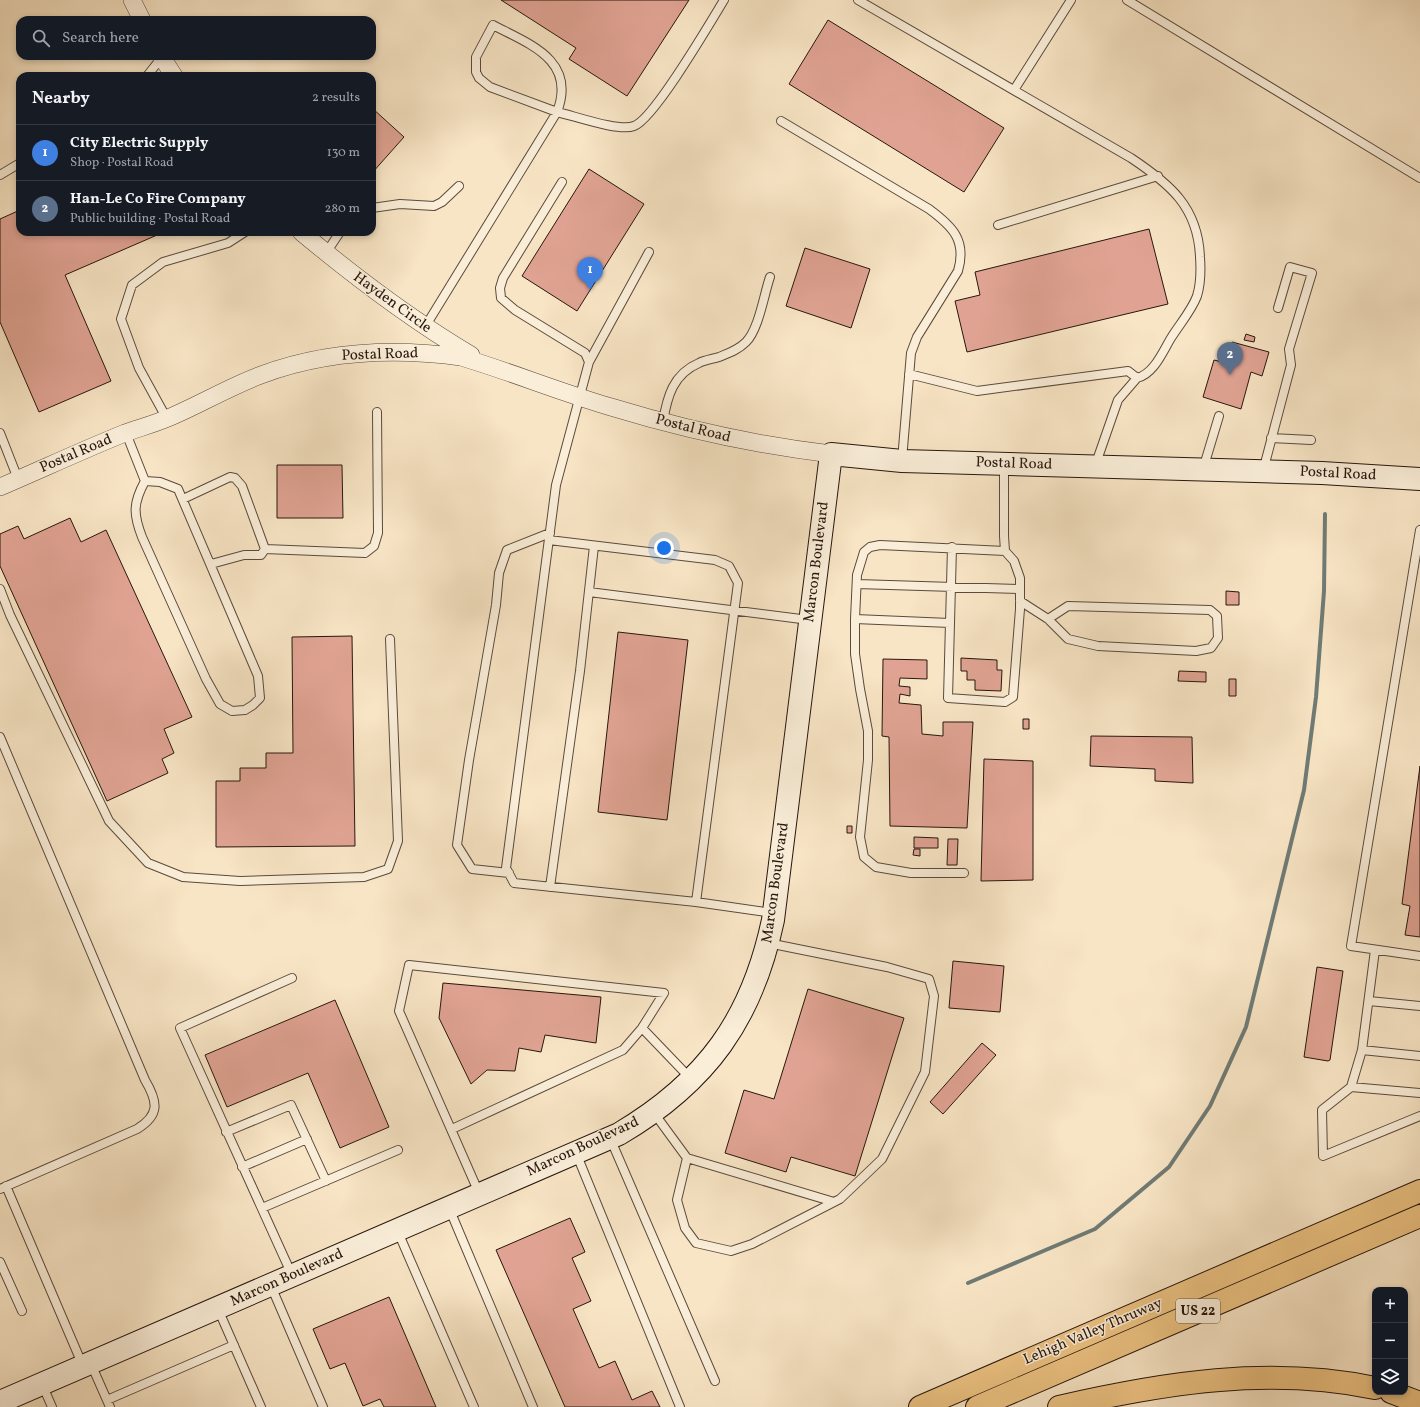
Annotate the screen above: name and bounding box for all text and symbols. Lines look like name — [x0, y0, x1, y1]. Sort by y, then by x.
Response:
search box — [16, 16, 376, 60]
icon: search — [30, 27, 52, 49]
text: Search here — [62, 28, 139, 49]
text: Nearby — [32, 87, 90, 110]
text: 2 results — [312, 89, 360, 107]
text: City Electric Supply — [70, 133, 208, 154]
text: 1 — [42, 144, 48, 162]
text: 130 m — [327, 144, 360, 162]
text: Shop · Postal Road — [70, 154, 174, 172]
text: Han-Le Co Fire Company — [70, 189, 246, 210]
text: 2 — [42, 200, 48, 218]
text: 280 m — [324, 200, 360, 218]
text: Public building · Postal Road — [70, 210, 230, 228]
pin: 1 — [577, 257, 603, 290]
street label: Hayden Circle — [348, 267, 436, 339]
pin: 2 — [1217, 342, 1243, 375]
street label: Postal Road — [341, 343, 419, 367]
street label: Postal Road — [653, 410, 733, 448]
street label: Postal Road — [37, 429, 115, 479]
street label: Postal Road — [975, 452, 1053, 476]
street label: Postal Road — [1299, 462, 1377, 486]
street label: Marcon Boulevard — [799, 500, 835, 624]
your location — [654, 538, 674, 558]
street label: Marcon Boulevard — [757, 821, 795, 945]
street label: Marcon Boulevard — [523, 1112, 643, 1182]
street label: Marcon Boulevard — [227, 1244, 347, 1312]
map controls — [1372, 1287, 1408, 1395]
button: + — [1372, 1287, 1408, 1323]
street label: Lehigh Valley Thruway — [1020, 1293, 1166, 1371]
road number: US 22 — [1176, 1299, 1220, 1323]
button: − — [1372, 1323, 1408, 1359]
button: layers — [1372, 1359, 1408, 1395]

